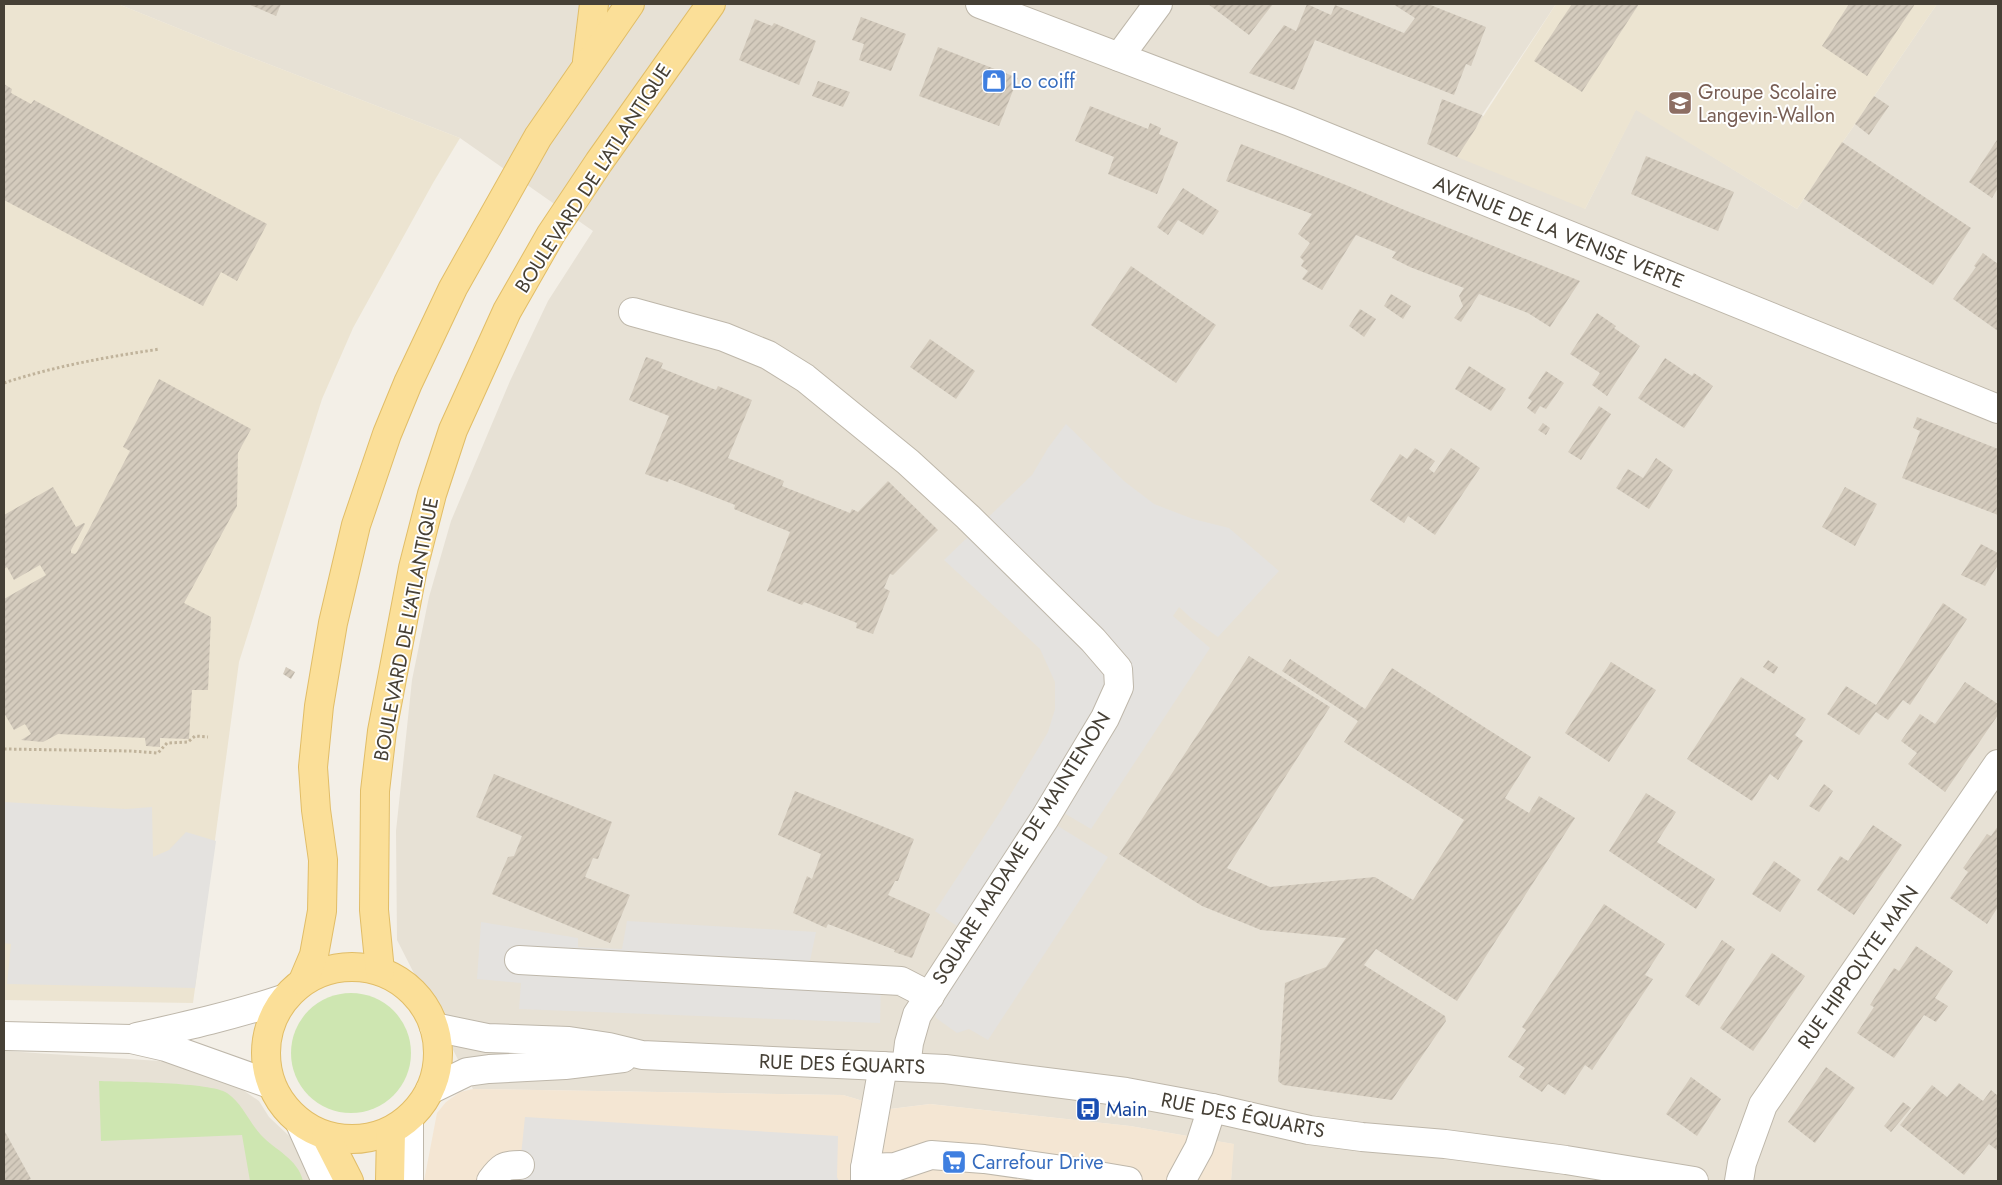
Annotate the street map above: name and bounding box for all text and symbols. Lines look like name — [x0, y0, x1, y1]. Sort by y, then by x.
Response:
street label: BOULEVARD DE L'ATLANTIQUE — [508, 58, 679, 299]
place label: Lo coiff — [1012, 67, 1076, 96]
shop icon: Lo coiff — [981, 68, 1007, 94]
place label: Groupe Scolaire Langevin-Wallon — [1698, 78, 1837, 130]
school or university icon: Groupe Scolaire Langevin-Wallon — [1667, 90, 1693, 116]
street label: AVENUE DE LA VENISE VERTE — [1429, 169, 1689, 296]
street label: BOULEVARD DE L'ATLANTIQUE — [367, 495, 446, 763]
street label: SQUARE MADAME DE MAINTENON — [925, 706, 1118, 990]
street label: RUE HIPPOLYTE MAIN — [1791, 880, 1926, 1055]
street label: RUE DES ÉQUARTS — [758, 1047, 926, 1082]
street label: RUE DES ÉQUARTS — [1159, 1085, 1327, 1146]
place label: Main — [1106, 1095, 1148, 1124]
bus stop icon: Main — [1075, 1096, 1101, 1122]
place label: Carrefour Drive — [972, 1148, 1104, 1177]
supermarket icon: Carrefour Drive — [941, 1149, 967, 1175]

